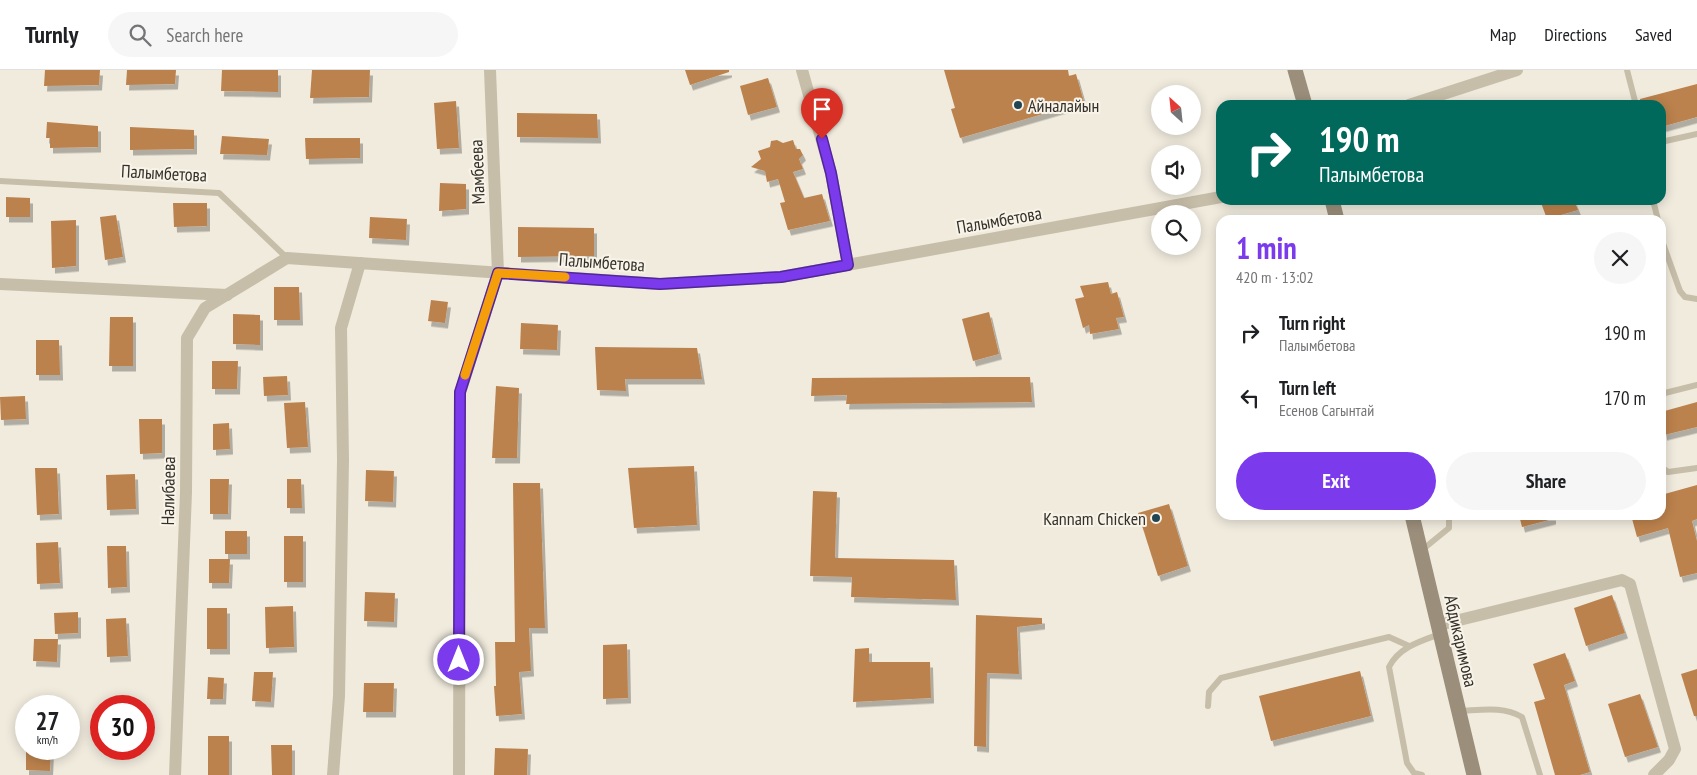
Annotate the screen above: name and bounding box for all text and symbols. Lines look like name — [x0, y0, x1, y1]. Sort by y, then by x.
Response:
search box — [108, 12, 458, 57]
text: Turnly — [25, 19, 78, 50]
icon: search — [126, 21, 154, 49]
text: Search here — [166, 23, 243, 47]
text: Map — [1490, 23, 1516, 46]
text: Directions — [1544, 23, 1607, 46]
text: Saved — [1635, 23, 1672, 46]
north arrow — [1151, 85, 1201, 135]
map controls — [1151, 85, 1201, 255]
pin — [801, 88, 843, 139]
place label: Айналайын — [1028, 94, 1099, 117]
icon: arrive — [808, 95, 836, 123]
marker: Айналайын — [1012, 99, 1024, 111]
text: 190 m — [1319, 116, 1400, 162]
icon: right — [1236, 120, 1301, 185]
street label: Мамбеева — [464, 139, 490, 205]
button: sound — [1151, 145, 1201, 195]
street label: Палымбетова — [120, 159, 208, 187]
text: Палымбетова — [1319, 160, 1424, 188]
street label: Палымбетова — [955, 201, 1043, 239]
button: search — [1151, 205, 1201, 255]
text: 1 min — [1236, 228, 1297, 267]
button: close — [1594, 232, 1646, 284]
street label: Палымбетова — [558, 248, 646, 276]
text: 420 m · 13:02 — [1236, 267, 1314, 287]
text: Turn right — [1279, 311, 1345, 335]
icon: right — [1236, 319, 1264, 347]
text: 190 m — [1604, 321, 1646, 345]
text: Палымбетова — [1279, 335, 1356, 355]
text: Turn left — [1279, 376, 1336, 400]
icon: left — [1236, 384, 1264, 412]
text: 170 m — [1604, 386, 1646, 410]
text: Есенов Сагынтай — [1279, 400, 1374, 420]
button: Exit — [1236, 452, 1436, 510]
button: Share — [1446, 452, 1646, 510]
street label: Налибаева — [156, 456, 180, 526]
place label: Kannam Chicken — [1043, 507, 1146, 530]
marker: Kannam Chicken — [1150, 512, 1162, 524]
street label: Абдикаримова — [1439, 593, 1483, 689]
position arrow — [432, 633, 484, 685]
speed limit sign: 30 — [90, 695, 155, 760]
text: 27 — [36, 705, 59, 737]
text: km/h — [37, 732, 58, 747]

